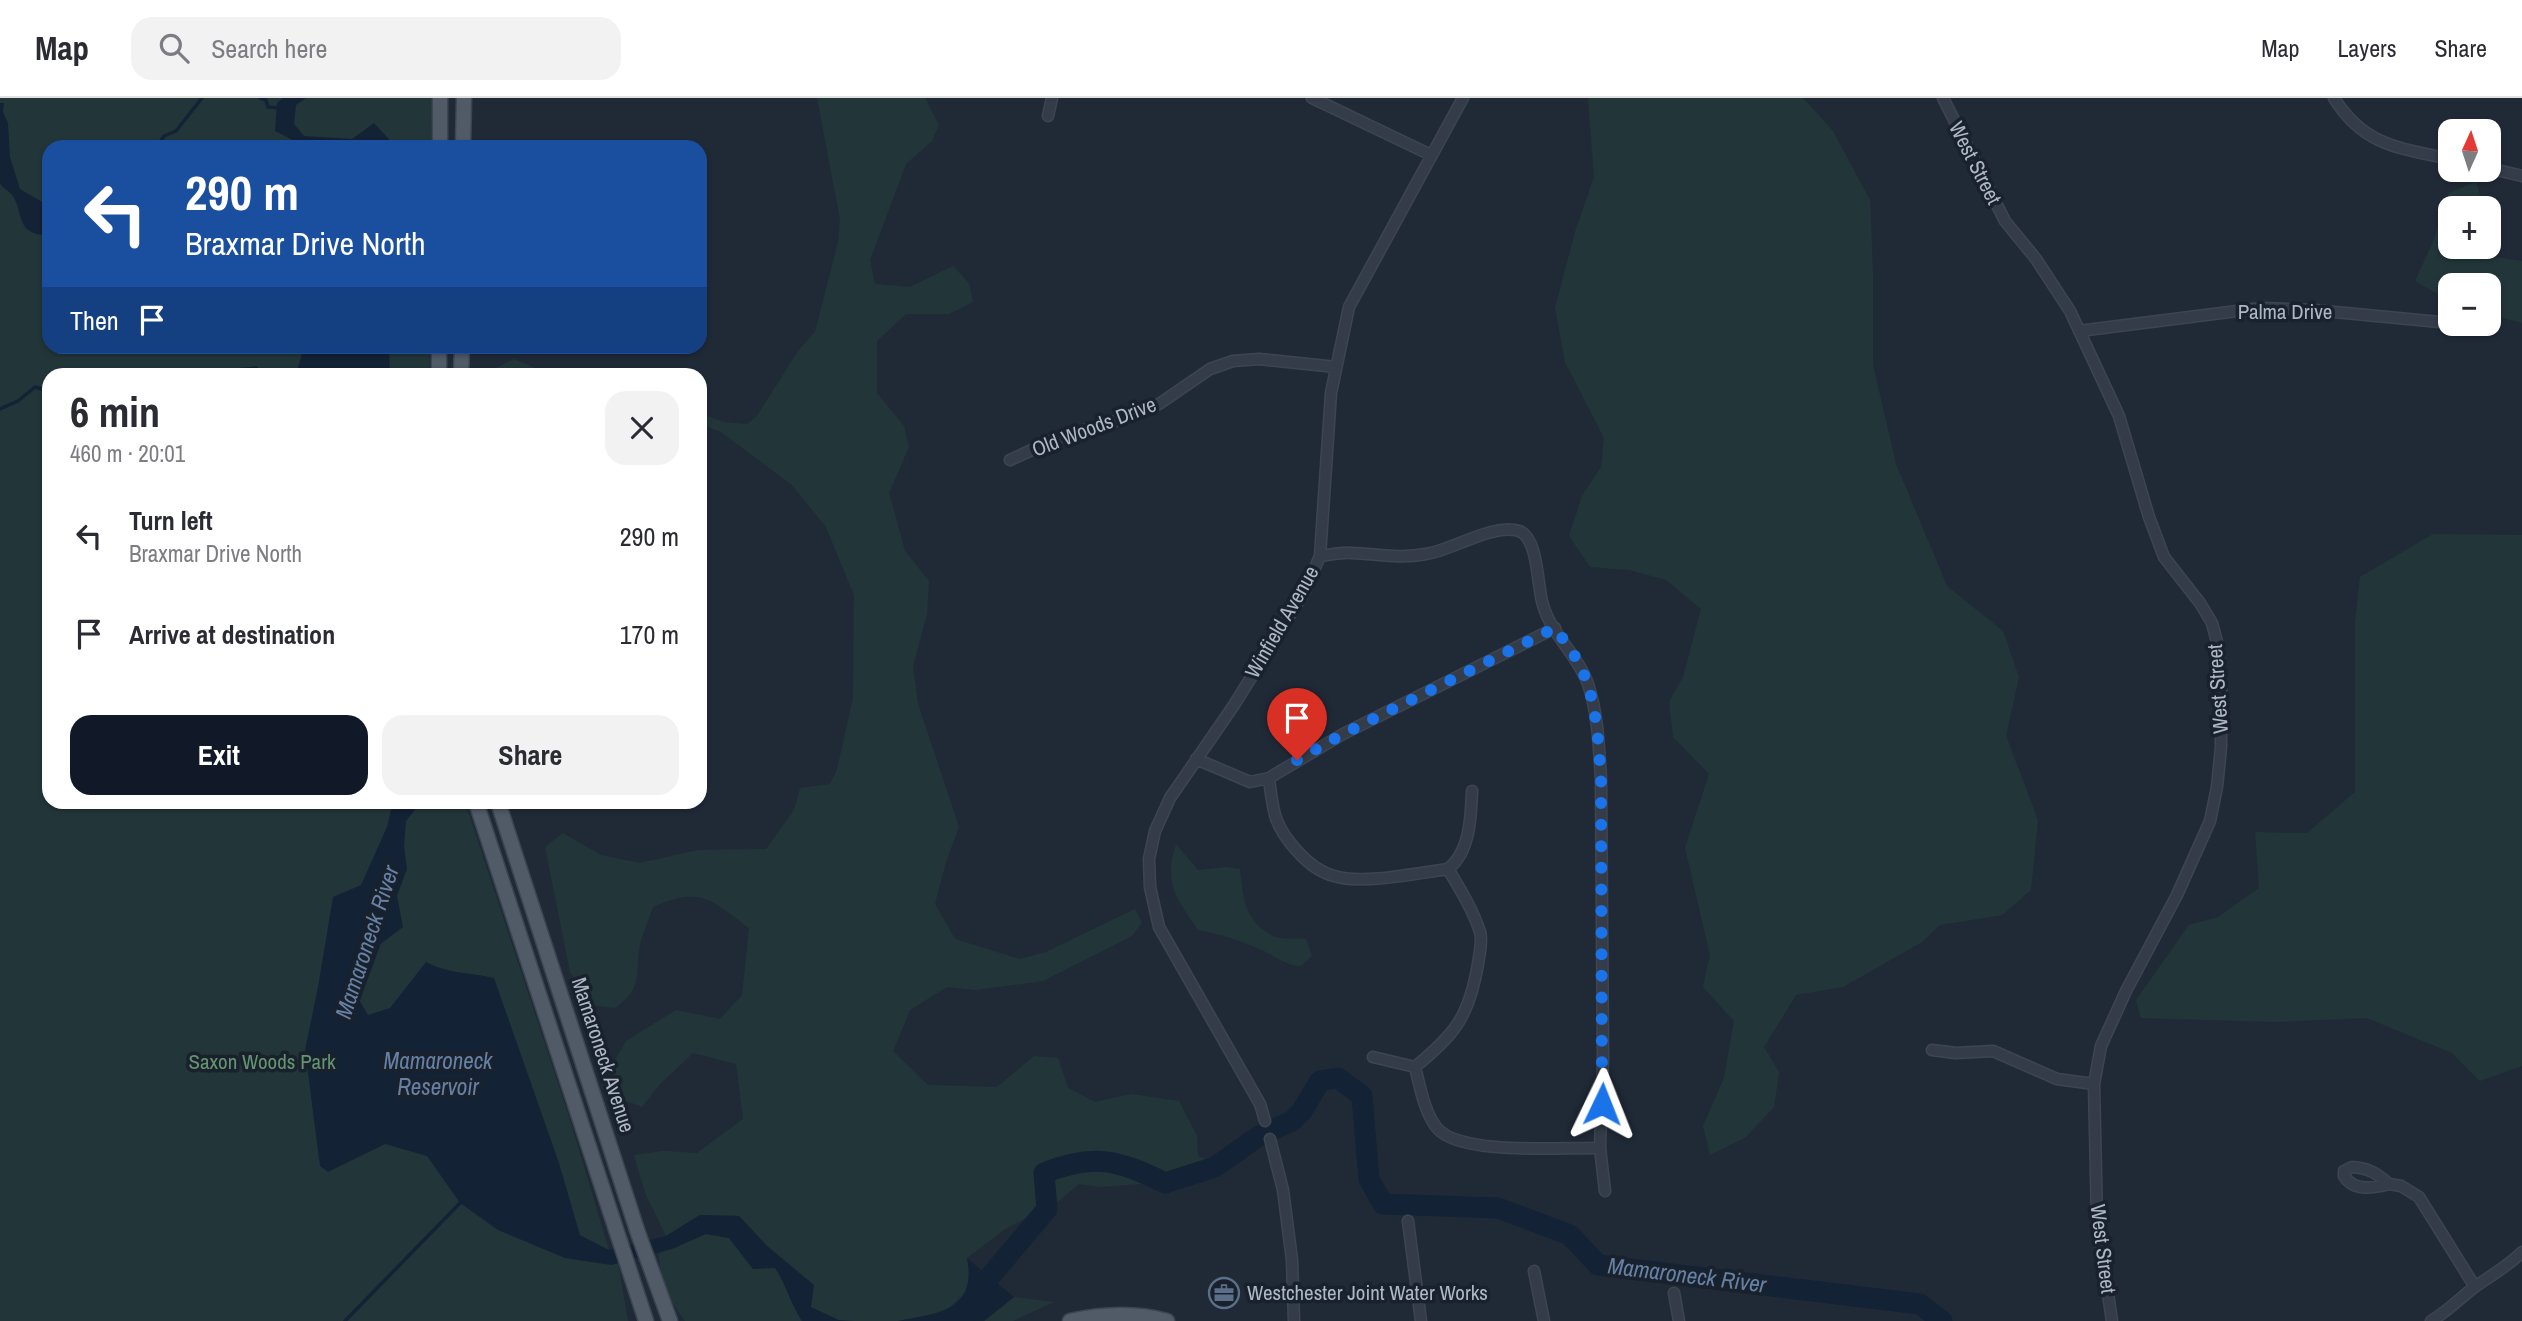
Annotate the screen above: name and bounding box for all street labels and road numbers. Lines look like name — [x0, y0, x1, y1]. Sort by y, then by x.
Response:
street label: West Street — [1942, 116, 2009, 209]
street label: Palma Drive — [2238, 297, 2332, 326]
street label: Old Woods Drive — [1028, 390, 1160, 464]
street label: Winfield Avenue — [1238, 560, 1325, 683]
street label: West Street — [2200, 643, 2235, 735]
street label: Mamaroneck Avenue — [565, 974, 642, 1136]
street label: West Street — [2084, 1203, 2123, 1295]

